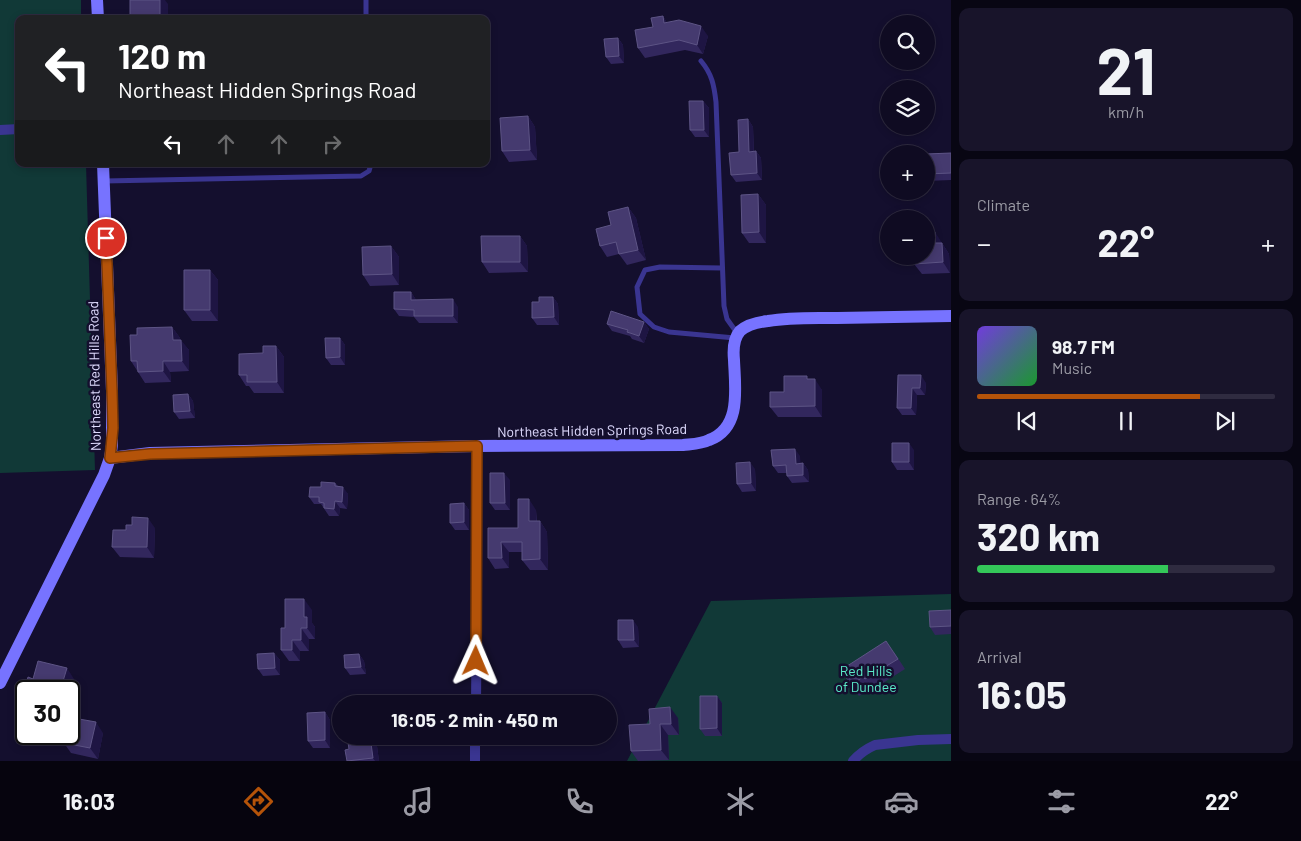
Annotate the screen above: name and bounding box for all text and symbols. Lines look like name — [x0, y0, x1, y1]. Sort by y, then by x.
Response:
map controls — [880, 15, 935, 265]
button: search — [880, 15, 935, 70]
text: 21 — [1096, 30, 1156, 108]
text: 120 m — [118, 34, 206, 76]
icon: left — [35, 35, 100, 100]
text: Northeast Hidden Springs Road — [118, 76, 416, 102]
button: layers — [880, 80, 935, 135]
text: km/h — [1108, 102, 1144, 121]
icon: left — [159, 130, 187, 158]
icon: ahead — [212, 130, 240, 158]
icon: ahead — [265, 130, 293, 158]
icon: right — [318, 130, 346, 158]
button: + — [880, 145, 935, 200]
text: Climate — [977, 195, 1030, 214]
button: − — [880, 210, 935, 265]
pin — [85, 217, 127, 259]
text: 22° — [1098, 219, 1154, 265]
icon: arrive — [92, 224, 120, 252]
text: − — [977, 226, 991, 260]
text: + — [1261, 226, 1275, 260]
street label: Northeast Red Hills Road — [84, 301, 104, 451]
text: 98.7 FM — [1052, 335, 1115, 358]
text: Music — [1052, 358, 1092, 377]
icon: previous — [1013, 407, 1041, 435]
icon: pause — [1112, 407, 1140, 435]
icon: next — [1211, 407, 1239, 435]
street label: Northeast Hidden Springs Road — [497, 420, 687, 440]
text: Range · 64% — [977, 489, 1061, 508]
text: 320 km — [977, 513, 1100, 559]
position arrow — [449, 634, 501, 686]
text: Arrival — [977, 647, 1022, 666]
park label: Red Hills of Dundee — [835, 662, 897, 695]
text: 16:05 — [977, 671, 1067, 717]
speed limit sign: 30 — [15, 680, 80, 745]
text: 16:05 · 2 min · 450 m — [391, 708, 558, 731]
icon: directions — [241, 784, 276, 819]
icon: music — [401, 784, 436, 819]
icon: phone — [562, 784, 597, 819]
icon: climate — [723, 784, 758, 819]
icon: car — [884, 784, 919, 819]
icon: filters — [1044, 784, 1079, 819]
text: 16:03 — [63, 788, 115, 814]
text: 22° — [1205, 788, 1238, 814]

